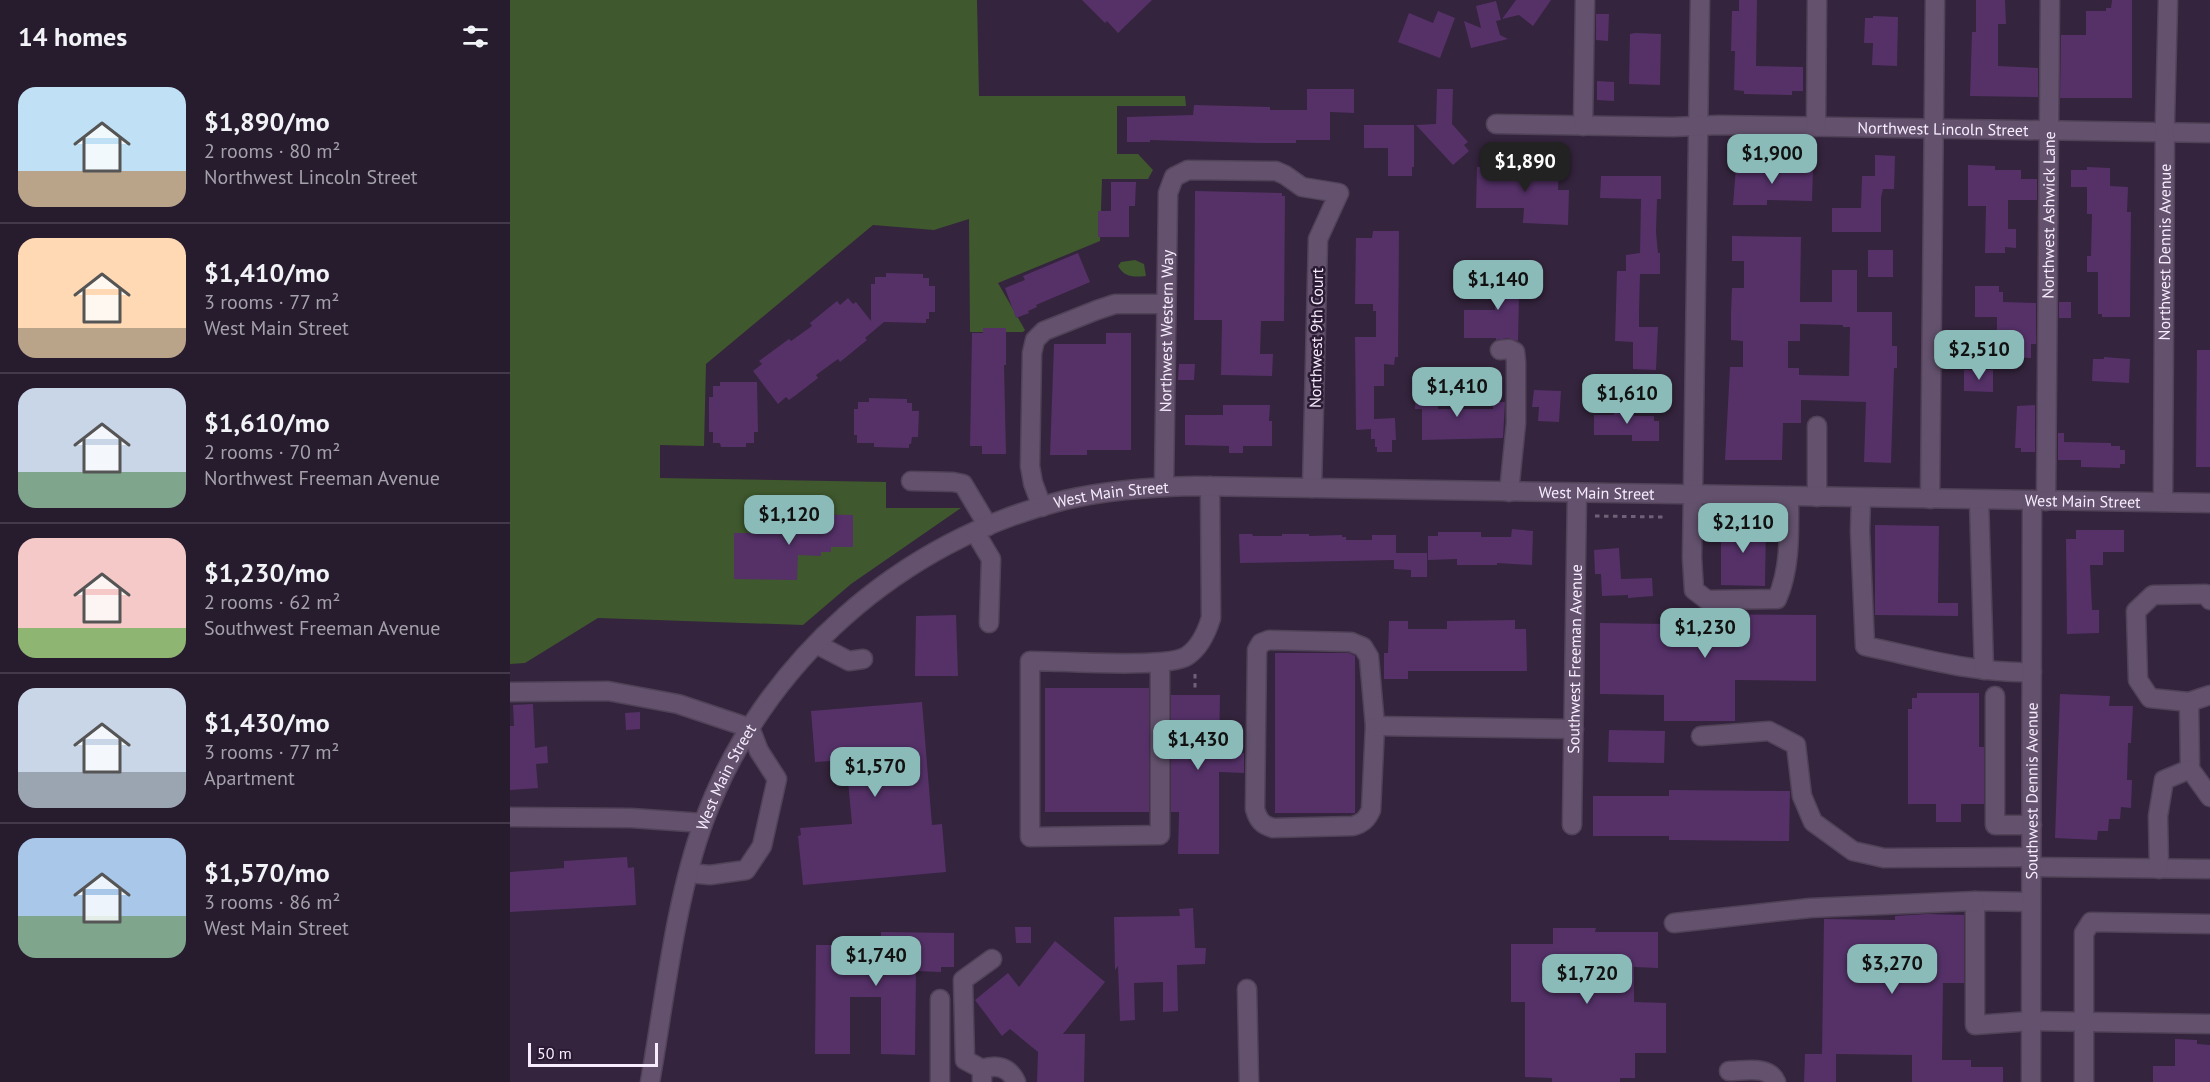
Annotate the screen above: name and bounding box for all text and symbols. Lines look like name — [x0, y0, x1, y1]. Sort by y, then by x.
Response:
text: 14 homes — [18, 20, 127, 53]
icon: filters — [459, 20, 492, 53]
text: $1,890/mo — [204, 105, 330, 138]
icon: home — [66, 111, 138, 183]
street label: Northwest Lincoln Street — [1857, 117, 2029, 140]
street label: Northwest Ashwick Lane — [2038, 131, 2059, 299]
pin: $1,900 — [1723, 134, 1821, 185]
text: 2 rooms · 80 m² — [204, 138, 340, 164]
text: $1,900 — [1741, 140, 1803, 166]
pin: $1,890 — [1476, 142, 1574, 193]
text: $1,890 — [1494, 148, 1556, 174]
text: Northwest Lincoln Street — [204, 164, 418, 190]
street label: Northwest Dennis Avenue — [2154, 164, 2175, 340]
street label: Northwest Western Way — [1155, 249, 1177, 412]
text: $1,410/mo — [204, 256, 330, 289]
pin: $1,140 — [1449, 260, 1547, 311]
icon: home — [66, 262, 138, 334]
text: $1,140 — [1467, 266, 1529, 292]
street label: Northwest 9th Court — [1305, 267, 1327, 408]
text: 3 rooms · 77 m² — [204, 289, 339, 315]
text: West Main Street — [204, 315, 349, 341]
pin: $2,510 — [1930, 330, 2028, 381]
text: $2,510 — [1948, 336, 2010, 362]
pin: $1,410 — [1408, 367, 1506, 418]
text: $1,410 — [1426, 373, 1488, 399]
pin: $1,610 — [1578, 374, 1676, 425]
text: $1,610 — [1596, 380, 1658, 406]
text: $1,610/mo — [204, 406, 330, 439]
icon: home — [66, 412, 138, 484]
text: 2 rooms · 70 m² — [204, 439, 340, 465]
text: Northwest Freeman Avenue — [204, 465, 440, 491]
street label: West Main Street — [1052, 477, 1170, 512]
street label: West Main Street — [1538, 482, 1655, 504]
street label: West Main Street — [2024, 490, 2141, 512]
pin: $1,120 — [740, 495, 838, 546]
text: $1,120 — [758, 501, 820, 527]
pin: $2,110 — [1694, 503, 1792, 554]
text: $2,110 — [1712, 509, 1774, 535]
text: $1,230/mo — [204, 556, 330, 589]
icon: home — [66, 562, 138, 634]
street label: Southwest Freeman Avenue — [1563, 564, 1586, 754]
text: 2 rooms · 62 m² — [204, 589, 340, 615]
pin: $1,230 — [1656, 608, 1754, 659]
text: $1,230 — [1674, 614, 1736, 640]
text: Southwest Freeman Avenue — [204, 615, 441, 641]
street label: Southwest Dennis Avenue — [2021, 702, 2042, 880]
text: $1,430/mo — [204, 706, 330, 739]
icon: home — [66, 712, 138, 784]
street label: West Main Street — [692, 719, 760, 833]
pin: $1,430 — [1149, 720, 1247, 771]
text: $1,430 — [1167, 726, 1229, 752]
text: 3 rooms · 77 m² — [204, 739, 339, 765]
pin: $1,570 — [826, 747, 924, 798]
text: $1,570 — [844, 753, 906, 779]
text: Apartment — [204, 765, 295, 791]
text: $1,570/mo — [204, 856, 330, 889]
icon: home — [66, 862, 138, 934]
text: 3 rooms · 86 m² — [204, 889, 340, 915]
text: West Main Street — [204, 915, 349, 941]
pin: $1,740 — [827, 936, 925, 987]
text: $1,740 — [845, 942, 907, 968]
pin: $3,270 — [1843, 944, 1941, 995]
text: $3,270 — [1861, 950, 1923, 976]
pin: $1,720 — [1538, 954, 1636, 1005]
text: $1,720 — [1556, 960, 1618, 986]
scale bar — [528, 1040, 658, 1068]
text: 50 m — [537, 1043, 572, 1063]

